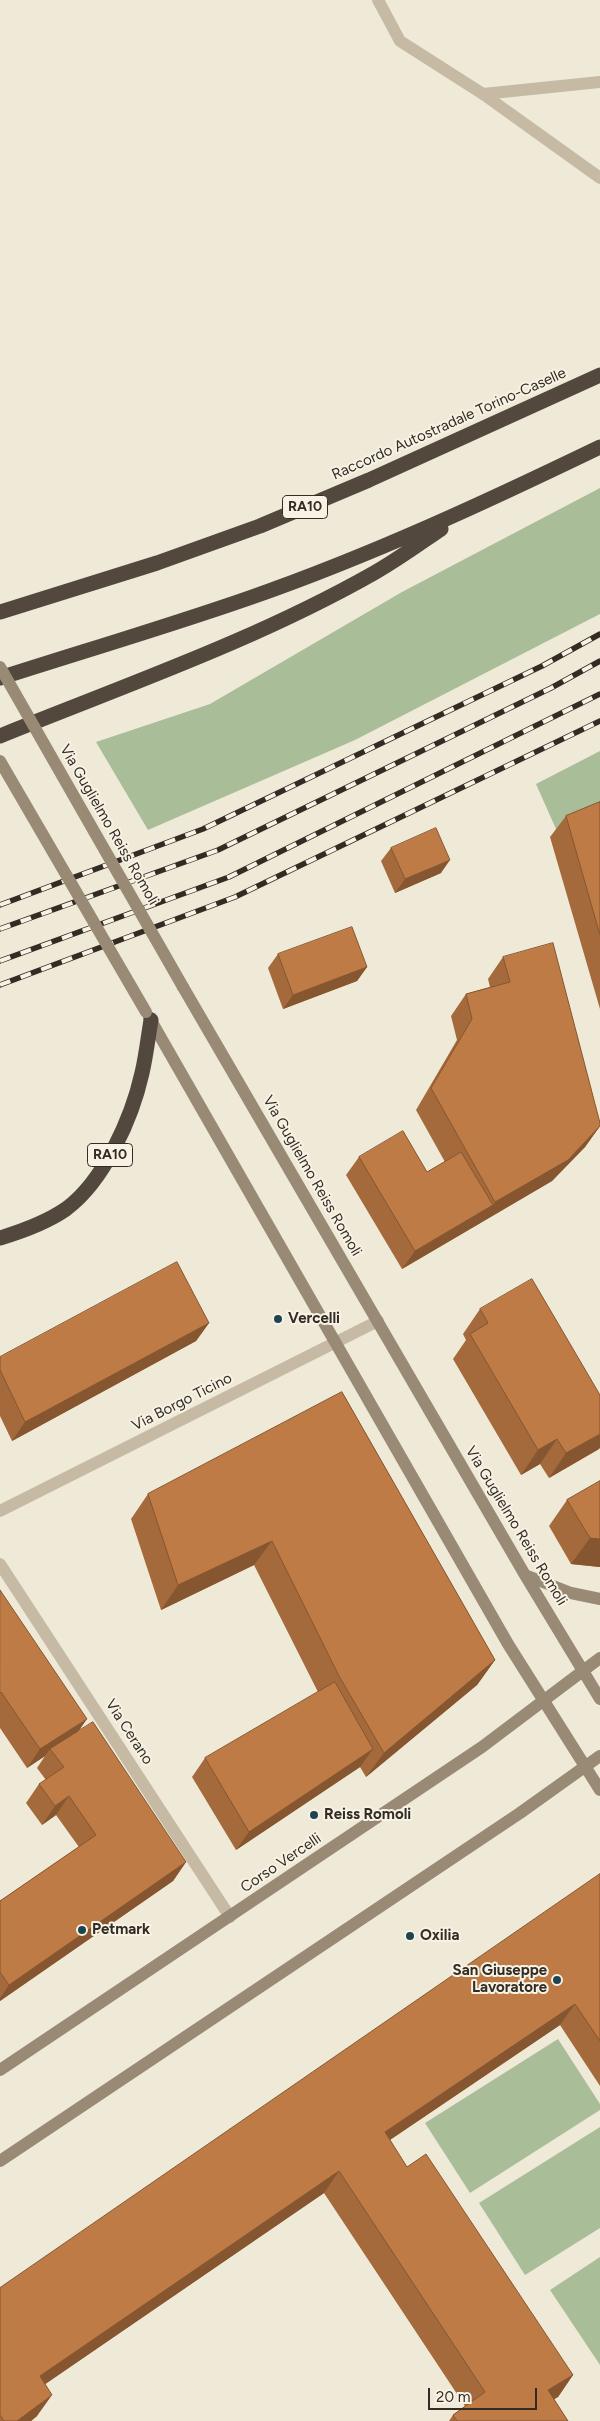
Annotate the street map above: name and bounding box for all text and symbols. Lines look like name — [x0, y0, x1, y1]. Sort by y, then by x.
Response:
street label: Raccordo Autostradale Torino-Caselle — [329, 364, 569, 484]
road number: RA10 — [282, 496, 328, 518]
street label: Via Guglielmo Reiss Romoli — [56, 742, 162, 908]
street label: Via Guglielmo Reiss Romoli — [259, 1093, 365, 1259]
road number: RA10 — [88, 1144, 132, 1166]
place label: Vercelli — [288, 1310, 340, 1328]
marker: Vercelli — [272, 1313, 284, 1325]
street label: Via Borgo Ticino — [129, 1369, 235, 1435]
street label: Via Guglielmo Reiss Romoli — [461, 1443, 571, 1609]
street label: Via Cerano — [101, 1696, 157, 1768]
place label: Reiss Romoli — [324, 1806, 411, 1824]
marker: Reiss Romoli — [308, 1809, 320, 1821]
street label: Corso Vercelli — [237, 1829, 325, 1897]
place label: Petmark — [92, 1921, 150, 1939]
marker: Petmark — [76, 1924, 88, 1936]
place label: Oxilia — [420, 1927, 459, 1945]
marker: Oxilia — [404, 1930, 416, 1942]
place label: San Giuseppe Lavoratore — [453, 1962, 547, 1997]
marker: San Giuseppe Lavoratore — [551, 1974, 563, 1986]
scale bar — [430, 2378, 539, 2410]
text: 20 m — [436, 2388, 470, 2406]

